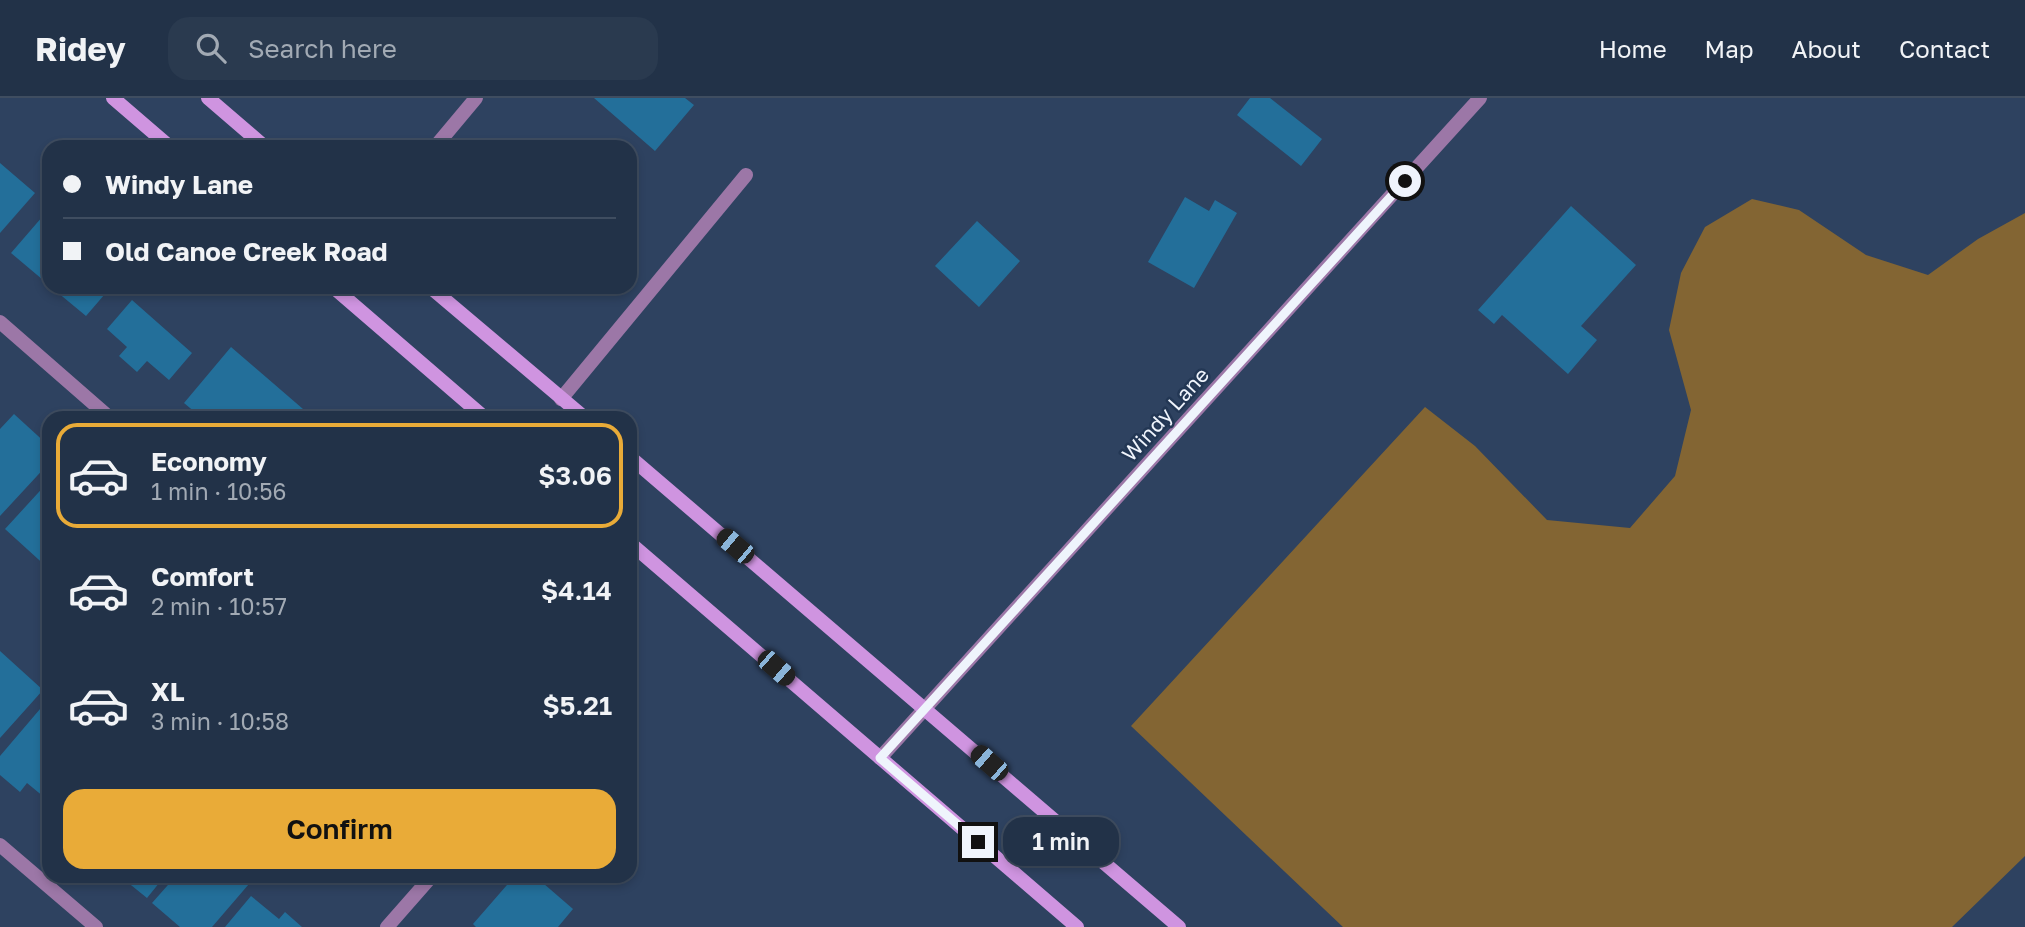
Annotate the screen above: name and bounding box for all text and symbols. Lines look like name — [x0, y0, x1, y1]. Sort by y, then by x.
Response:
search box — [168, 17, 658, 80]
text: Ridey — [35, 29, 126, 68]
icon: search — [192, 29, 230, 67]
text: Search here — [248, 33, 397, 64]
text: Home — [1599, 34, 1667, 63]
text: Map — [1705, 34, 1754, 63]
text: About — [1792, 34, 1861, 63]
text: Contact — [1899, 34, 1990, 63]
route start — [1389, 165, 1421, 197]
text: Windy Lane — [105, 169, 253, 200]
text: Old Canoe Creek Road — [105, 236, 388, 267]
street label: Windy Lane — [1116, 362, 1214, 466]
icon: car — [67, 444, 130, 507]
text: Economy — [151, 446, 267, 477]
text: $3.06 — [538, 460, 612, 491]
text: 1 min · 10:56 — [151, 477, 287, 505]
car — [713, 524, 758, 568]
icon: car — [67, 559, 130, 622]
text: Comfort — [151, 561, 254, 592]
text: $4.14 — [541, 575, 612, 606]
text: 2 min · 10:57 — [151, 592, 287, 620]
car — [754, 646, 799, 690]
icon: car — [67, 674, 130, 737]
text: XL — [151, 676, 185, 707]
text: $5.21 — [543, 690, 612, 721]
text: 3 min · 10:58 — [151, 707, 289, 735]
car — [967, 741, 1012, 785]
button: Confirm — [63, 789, 616, 869]
callout: 1 min — [1002, 818, 1118, 866]
route end — [962, 826, 994, 858]
text: 1 min — [1032, 827, 1090, 855]

